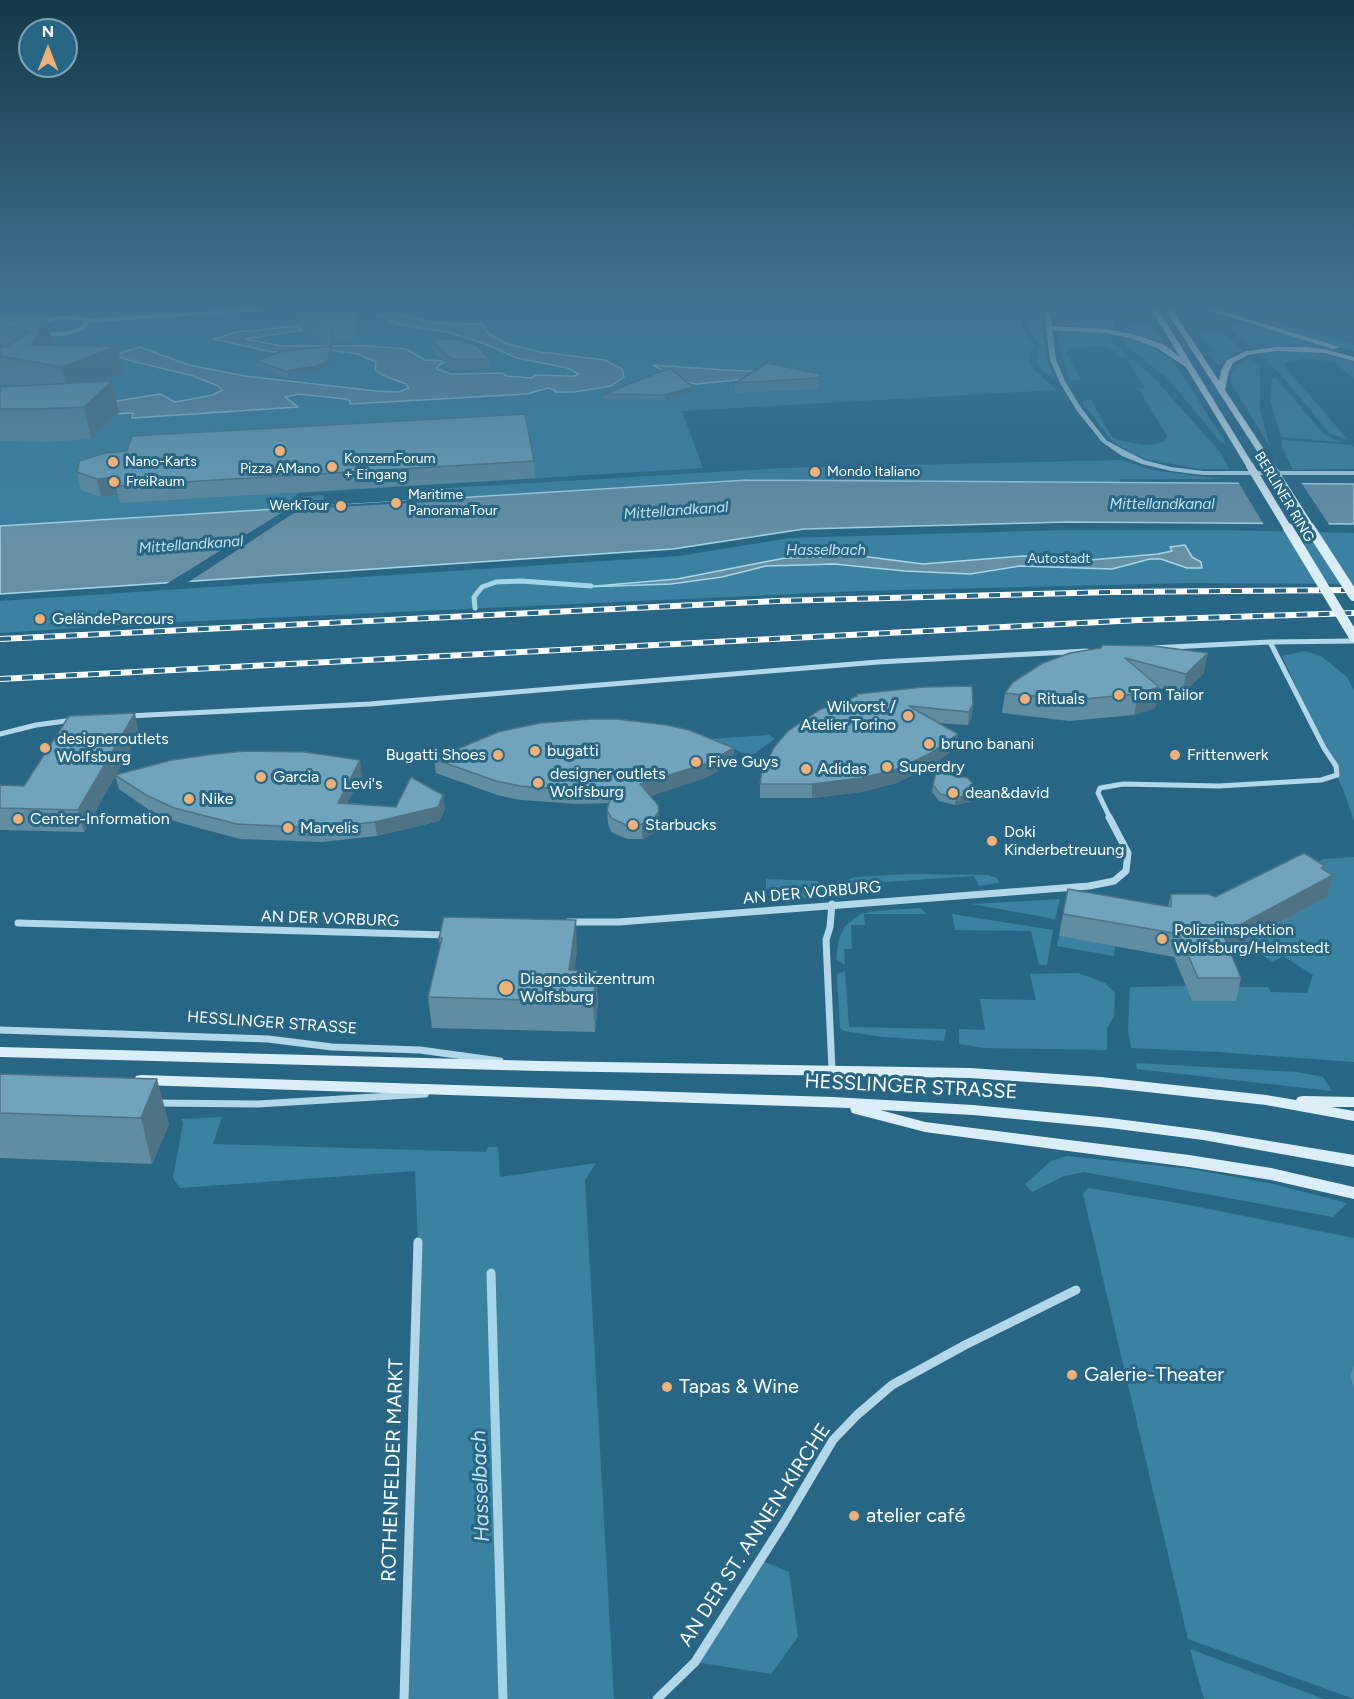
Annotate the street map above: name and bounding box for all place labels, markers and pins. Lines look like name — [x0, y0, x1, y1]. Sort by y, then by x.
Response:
marker: Pizza AMano — [273, 444, 287, 458]
place label: KonzernForum + Eingang — [344, 451, 436, 484]
place label: Nano-Karts — [125, 454, 197, 470]
marker: Nano-Karts — [106, 455, 120, 469]
marker: KonzernForum + Eingang — [325, 460, 339, 474]
place label: Pizza AMano — [240, 461, 320, 477]
place label: Mondo Italiano — [827, 464, 920, 480]
marker: Mondo Italiano — [808, 465, 822, 479]
place label: FreiRaum — [126, 474, 185, 490]
marker: FreiRaum — [107, 475, 121, 489]
place label: Maritime PanoramaTour — [408, 487, 497, 520]
marker: Maritime PanoramaTour — [389, 496, 403, 510]
place label: WerkTour — [269, 498, 329, 514]
marker: WerkTour — [334, 499, 348, 513]
place label: GeländeParcours — [52, 609, 174, 629]
marker: GeländeParcours — [33, 612, 47, 626]
place label: Tom Tailor — [1131, 685, 1204, 705]
marker: Tom Tailor — [1112, 688, 1126, 702]
place label: Rituals — [1037, 689, 1085, 709]
marker: Rituals — [1018, 692, 1032, 706]
place label: Wilvorst / Atelier Torino — [801, 697, 896, 735]
marker: Wilvorst / Atelier Torino — [901, 709, 915, 723]
place label: designeroutlets Wolfsburg — [57, 729, 169, 767]
place label: bruno banani — [941, 734, 1034, 754]
marker: bruno banani — [922, 737, 936, 751]
marker: designeroutlets Wolfsburg — [38, 741, 52, 755]
place label: bugatti — [547, 741, 599, 761]
marker: bugatti — [528, 744, 542, 758]
place label: Bugatti Shoes — [386, 745, 486, 765]
place label: Frittenwerk — [1187, 745, 1269, 765]
marker: Bugatti Shoes — [491, 748, 505, 762]
marker: Frittenwerk — [1168, 748, 1182, 762]
place label: Five Guys — [708, 752, 778, 772]
marker: Five Guys — [689, 755, 703, 769]
place label: Superdry — [899, 757, 965, 777]
place label: Adidas — [818, 759, 867, 779]
marker: Superdry — [880, 760, 894, 774]
marker: Adidas — [799, 762, 813, 776]
place label: designer outlets Wolfsburg — [550, 764, 666, 802]
place label: Garcia — [273, 767, 319, 787]
marker: Garcia — [254, 770, 268, 784]
place label: Levi's — [343, 774, 383, 794]
marker: designer outlets Wolfsburg — [531, 776, 545, 790]
marker: Levi's — [324, 777, 338, 791]
place label: dean&david — [965, 783, 1049, 803]
marker: dean&david — [946, 786, 960, 800]
place label: Nike — [201, 789, 233, 809]
marker: Nike — [182, 792, 196, 806]
place label: Center-Information — [30, 809, 170, 829]
marker: Center-Information — [11, 812, 25, 826]
place label: Starbucks — [645, 815, 717, 835]
place label: Marvelis — [300, 818, 359, 838]
marker: Starbucks — [626, 818, 640, 832]
marker: Marvelis — [281, 821, 295, 835]
place label: Doki Kinderbetreuung — [1004, 822, 1124, 860]
marker: Doki Kinderbetreuung — [985, 834, 999, 848]
place label: Polizeiinspektion Wolfsburg/Helmstedt — [1174, 920, 1330, 958]
marker: Polizeiinspektion Wolfsburg/Helmstedt — [1155, 932, 1169, 946]
place label: Diagnostikzentrum Wolfsburg — [520, 969, 655, 1007]
marker: Diagnostikzentrum Wolfsburg — [497, 979, 515, 997]
place label: Galerie-Theater — [1084, 1363, 1224, 1387]
marker: Galerie-Theater — [1065, 1368, 1079, 1382]
place label: Tapas & Wine — [679, 1375, 799, 1399]
marker: Tapas & Wine — [660, 1380, 674, 1394]
place label: atelier café — [866, 1504, 966, 1528]
marker: atelier café — [847, 1509, 861, 1523]

